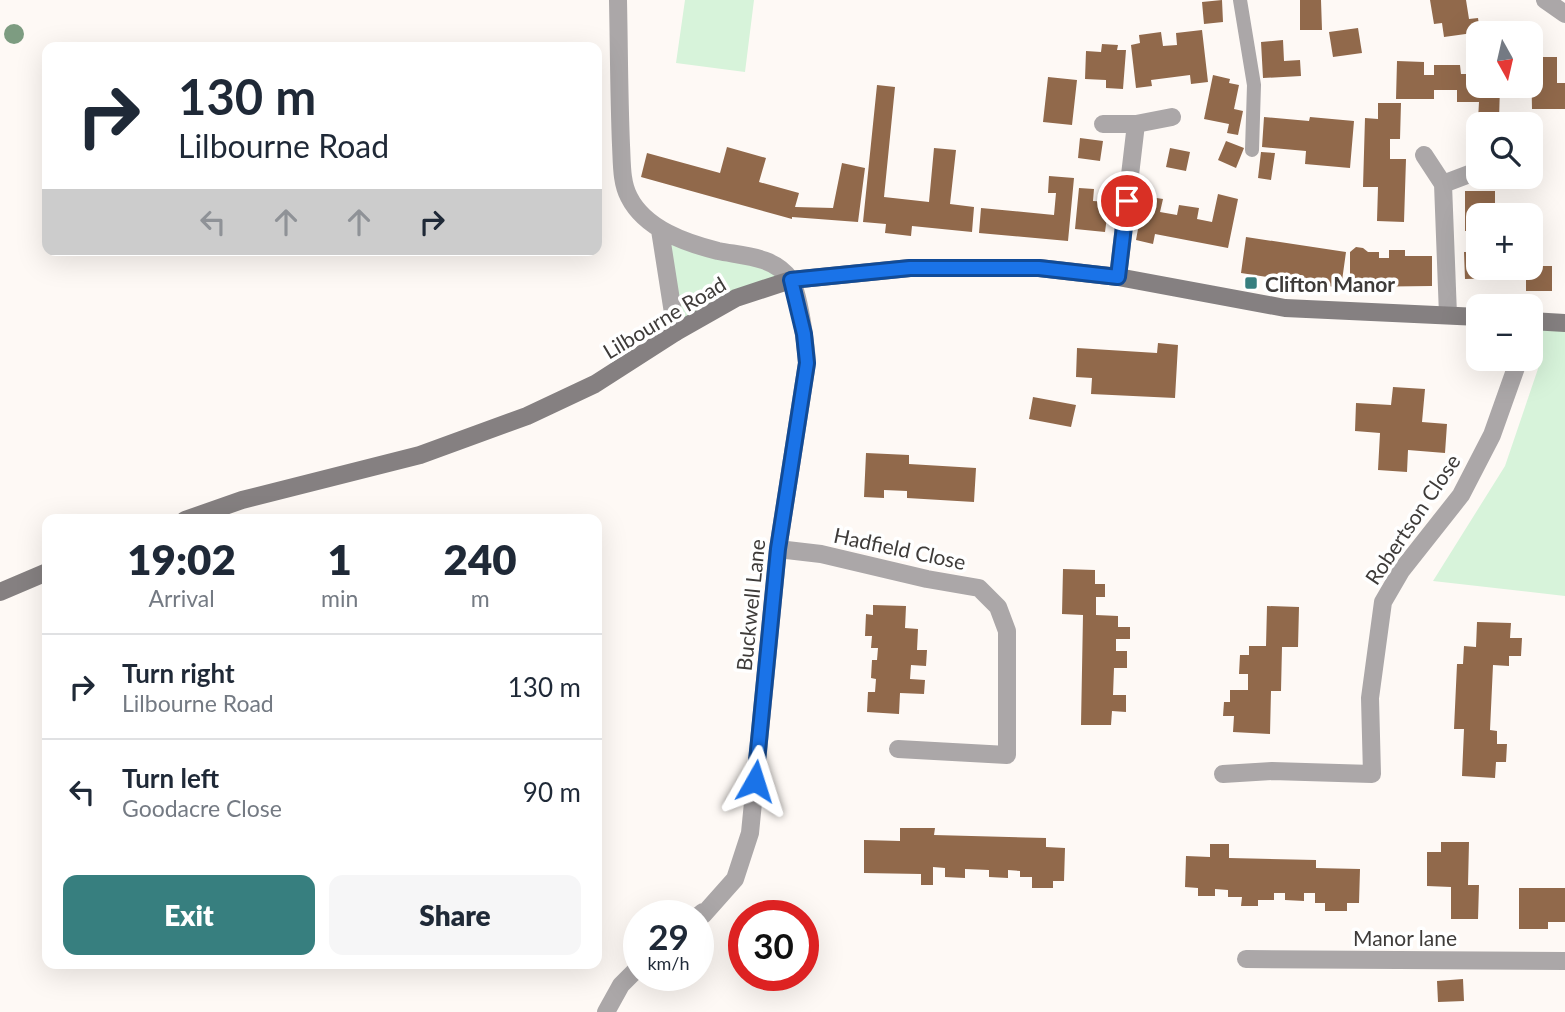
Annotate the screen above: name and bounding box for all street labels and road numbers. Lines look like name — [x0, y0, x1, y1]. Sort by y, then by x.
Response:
street label: Lilbourne Road — [598, 271, 730, 363]
street label: Robertson Close — [1359, 449, 1465, 589]
street label: Hadfield Close — [832, 522, 968, 574]
street label: Buckwell Lane — [731, 538, 769, 672]
street label: Manor lane — [1353, 925, 1457, 950]

